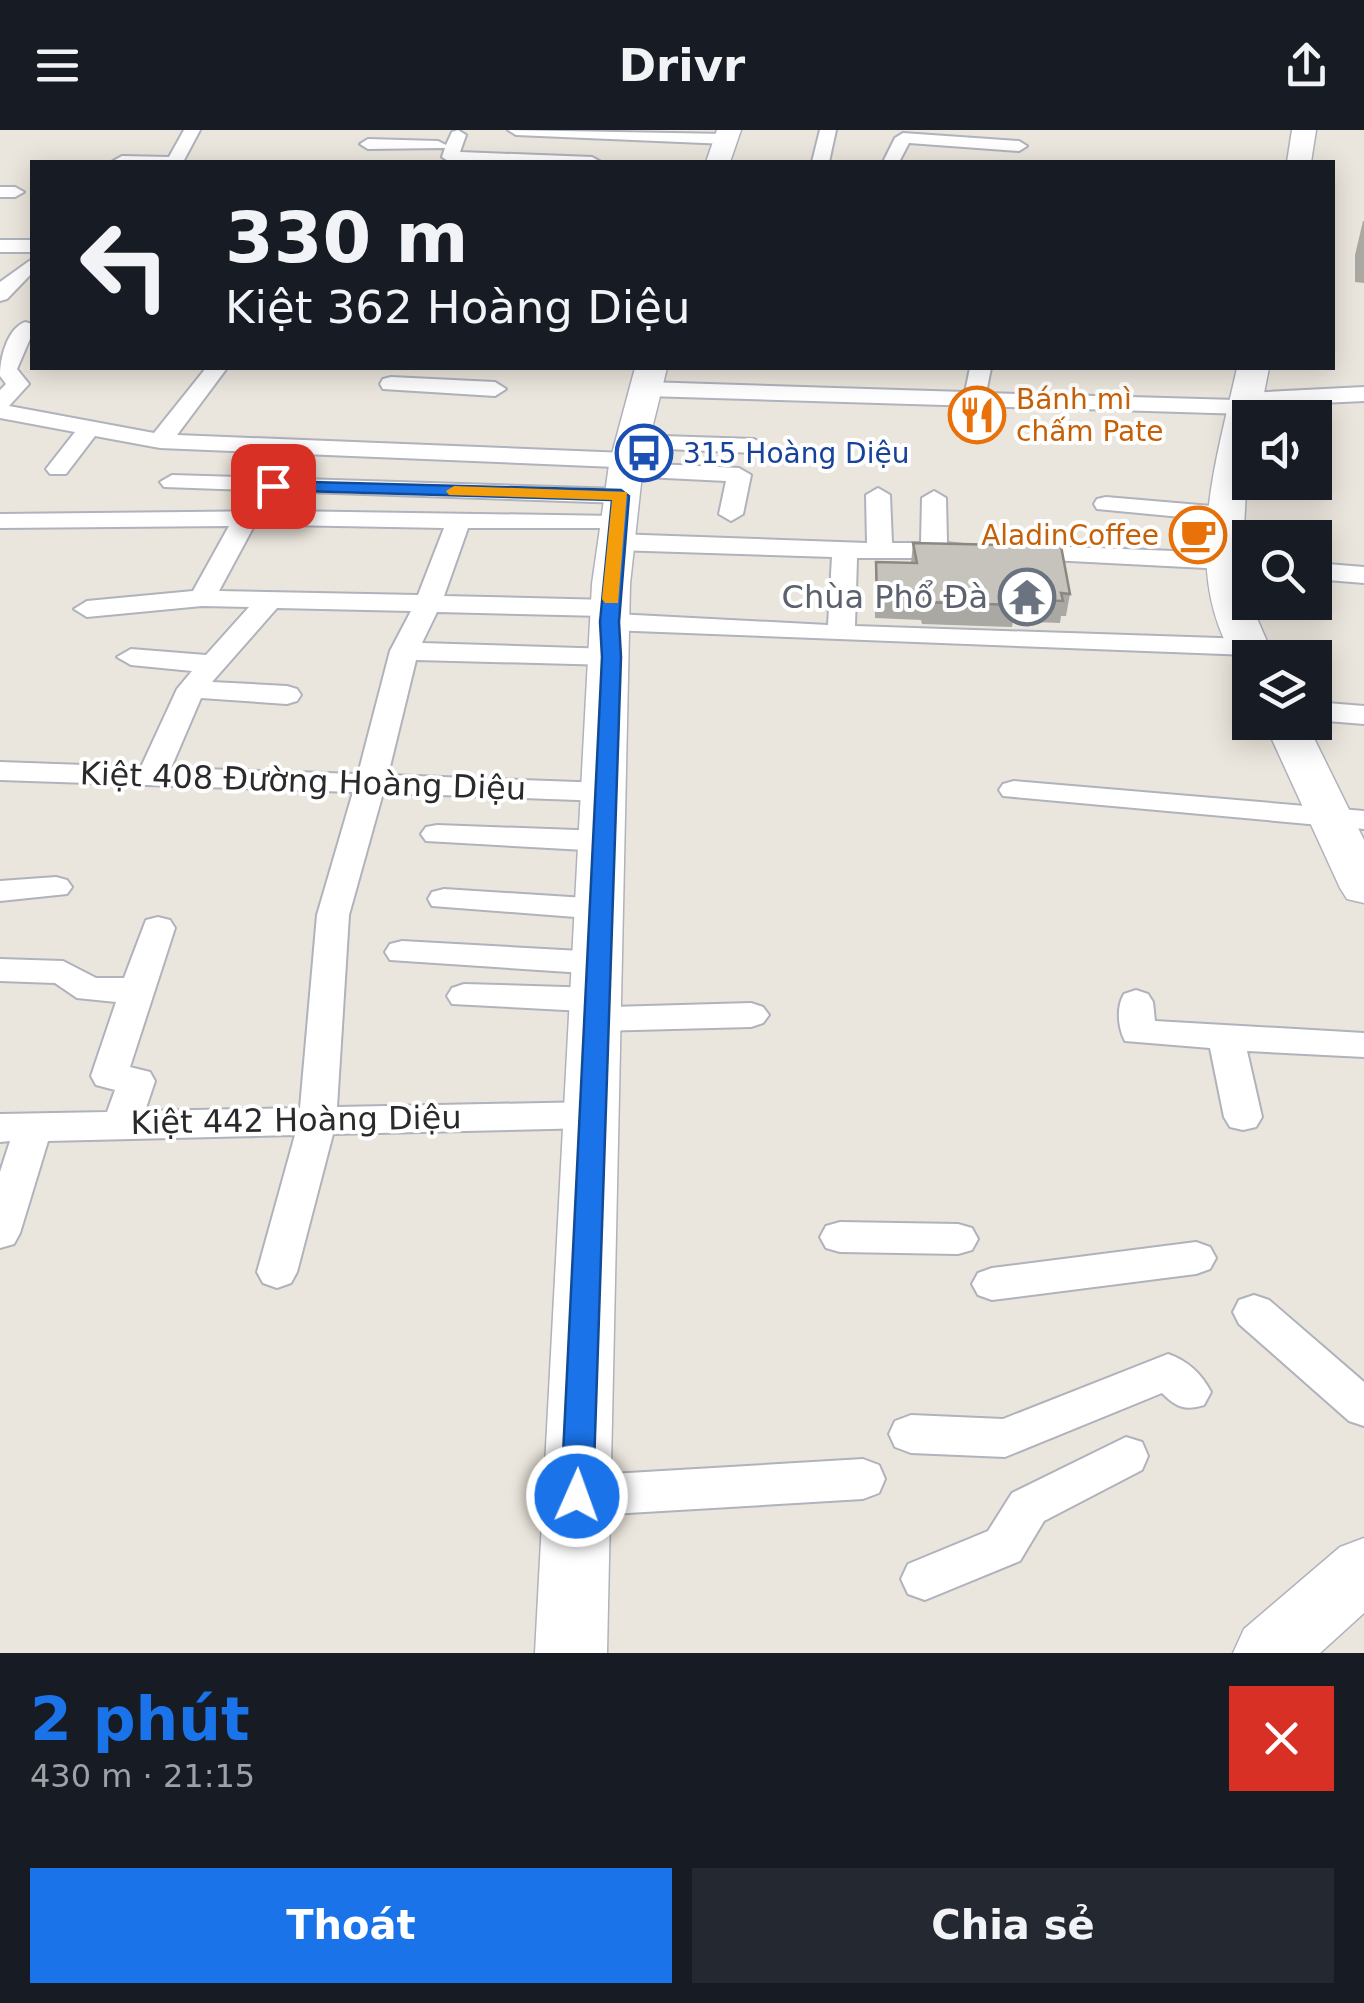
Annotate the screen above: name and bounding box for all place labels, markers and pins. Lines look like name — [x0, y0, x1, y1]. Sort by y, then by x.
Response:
place label: Bánh mì chấm Pate — [1016, 383, 1163, 448]
restaurant icon: Bánh mì chấm Pate — [947, 385, 1007, 445]
bus stop icon: 315 Hoàng Diệu — [614, 423, 674, 483]
place label: 315 Hoàng Diệu — [683, 437, 909, 470]
pin — [231, 444, 316, 529]
cafe icon: AladinCoffee — [1168, 505, 1228, 565]
place label: AladinCoffee — [981, 519, 1159, 552]
temple icon: Chùa Phổ Đà — [997, 567, 1057, 627]
place label: Chùa Phổ Đà — [782, 578, 988, 616]

